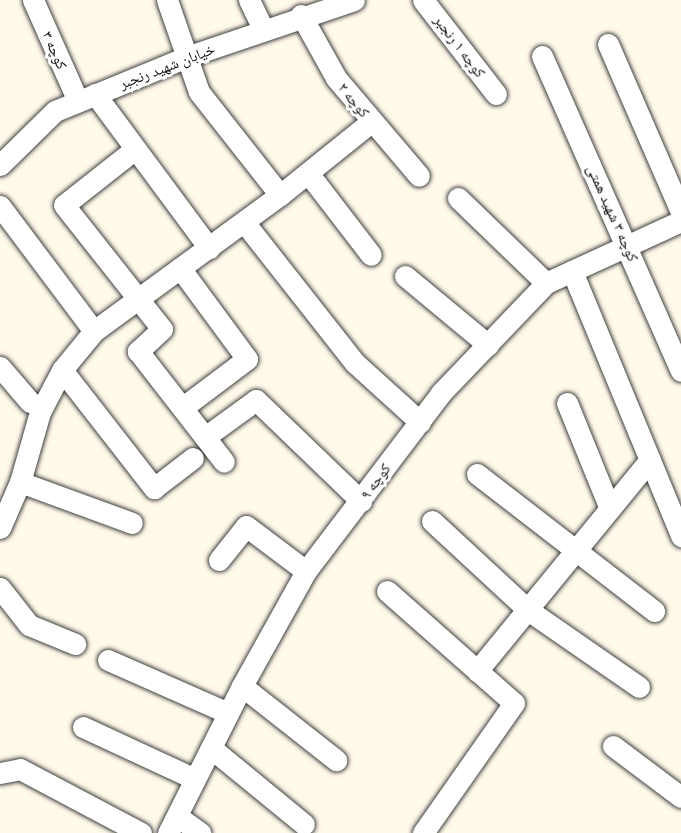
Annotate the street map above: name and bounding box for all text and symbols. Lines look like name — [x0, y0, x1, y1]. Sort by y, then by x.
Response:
street label: کوچه ۱ رنجبر — [431, 11, 489, 81]
street label: کوچه ۳ — [39, 28, 71, 72]
street label: خیابان شهید رنجبر — [117, 40, 217, 92]
street label: کوچه ۲ — [334, 79, 374, 121]
street label: کوچه ۳ شهید همتی — [584, 162, 642, 264]
street label: کوچه ۹ — [356, 460, 394, 502]

